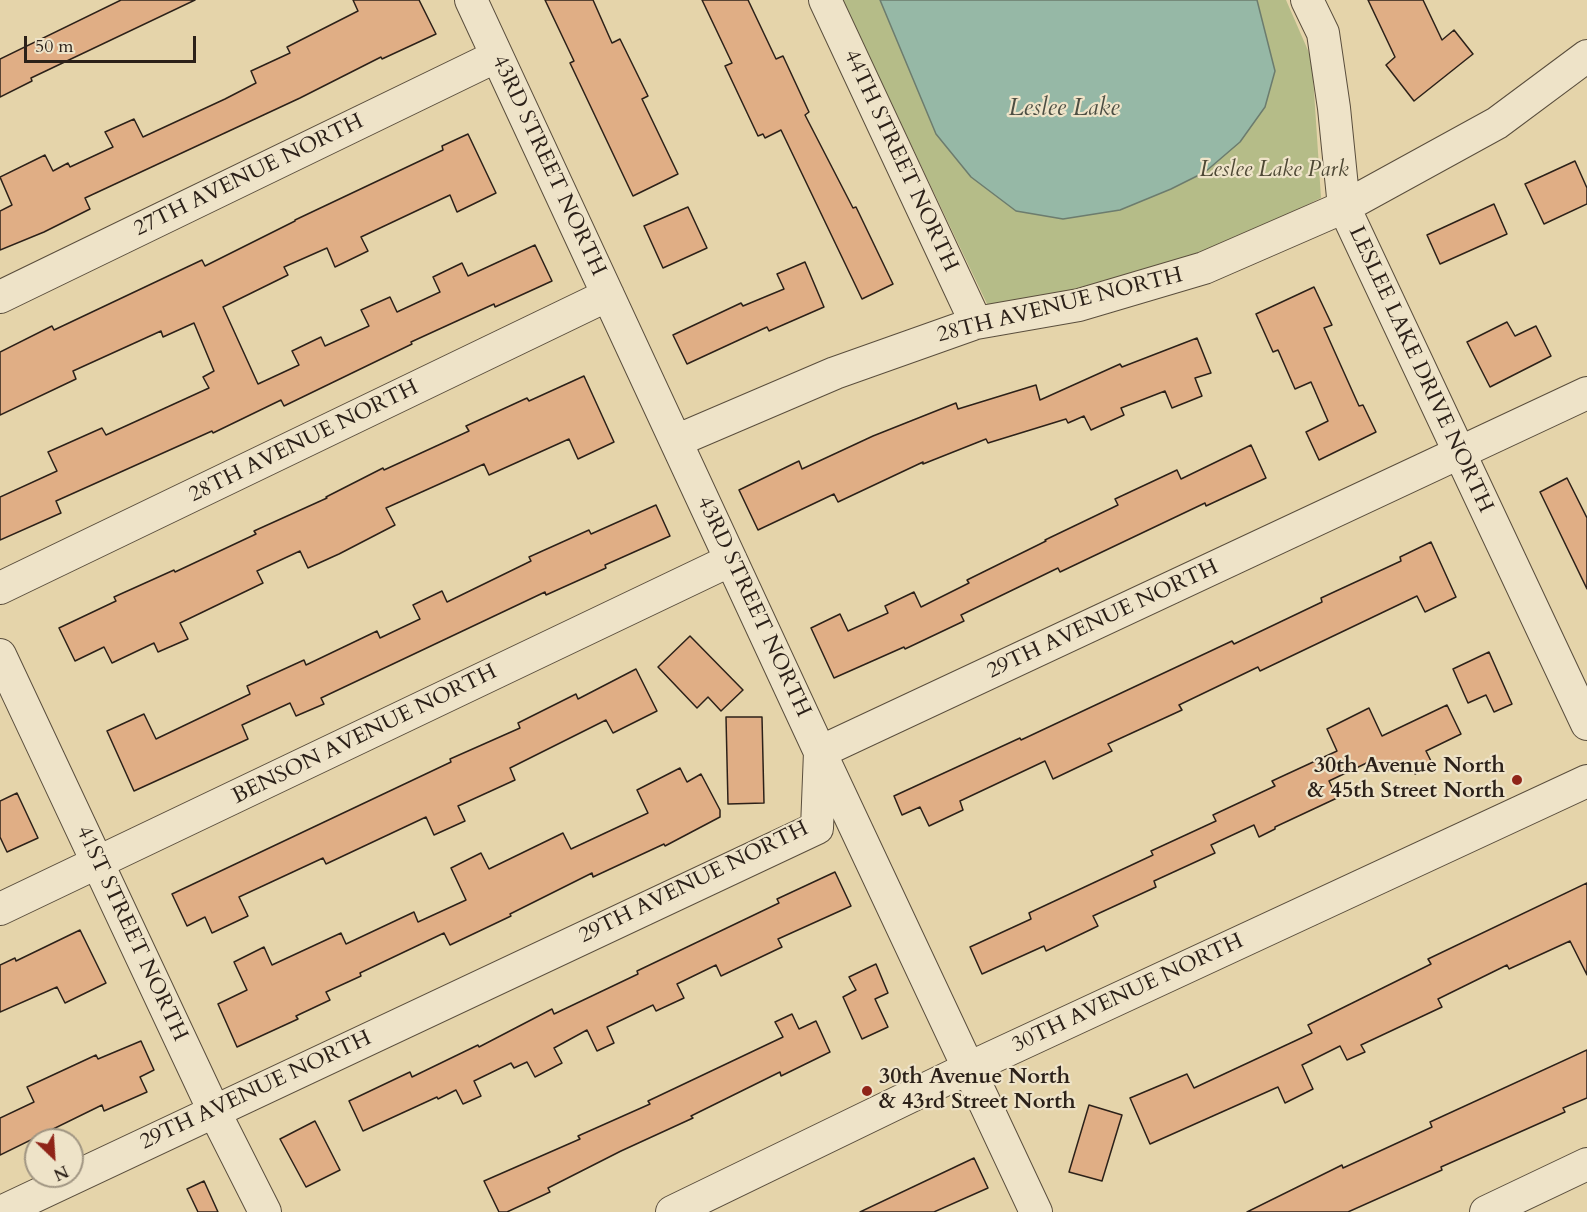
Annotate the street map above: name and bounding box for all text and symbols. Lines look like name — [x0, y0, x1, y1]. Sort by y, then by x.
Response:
scale bar — [27, 24, 200, 62]
text: 50 m — [35, 34, 74, 59]
street label: 44TH STREET NORTH — [837, 46, 963, 276]
street label: 43RD STREET NORTH — [485, 51, 611, 281]
water label: Leslee Lake — [1008, 95, 1120, 123]
street label: 27TH AVENUE NORTH — [130, 109, 368, 243]
park label: Leslee Lake Park — [1199, 158, 1349, 184]
street label: LESLEE LAKE DRIVE NORTH — [1342, 223, 1498, 517]
street label: 28TH AVENUE NORTH — [934, 263, 1186, 349]
street label: 28TH AVENUE NORTH — [185, 375, 423, 509]
street label: 43RD STREET NORTH — [690, 492, 816, 722]
street label: 29TH AVENUE NORTH — [983, 555, 1223, 685]
street label: BENSON AVENUE NORTH — [228, 659, 502, 811]
place label: 30th Avenue North & 45th Street North — [1308, 754, 1505, 806]
marker: 30th Avenue North & 45th Street North — [1510, 773, 1524, 787]
street label: 29TH AVENUE NORTH — [575, 816, 813, 950]
street label: 41ST STREET NORTH — [69, 822, 193, 1046]
street label: 30TH AVENUE NORTH — [1008, 929, 1248, 1059]
street label: 29TH AVENUE NORTH — [136, 1026, 376, 1156]
place label: 30th Avenue North & 43rd Street North — [879, 1065, 1076, 1116]
marker: 30th Avenue North & 43rd Street North — [860, 1084, 874, 1098]
north arrow — [24, 1128, 84, 1188]
text: N — [50, 1160, 72, 1185]

